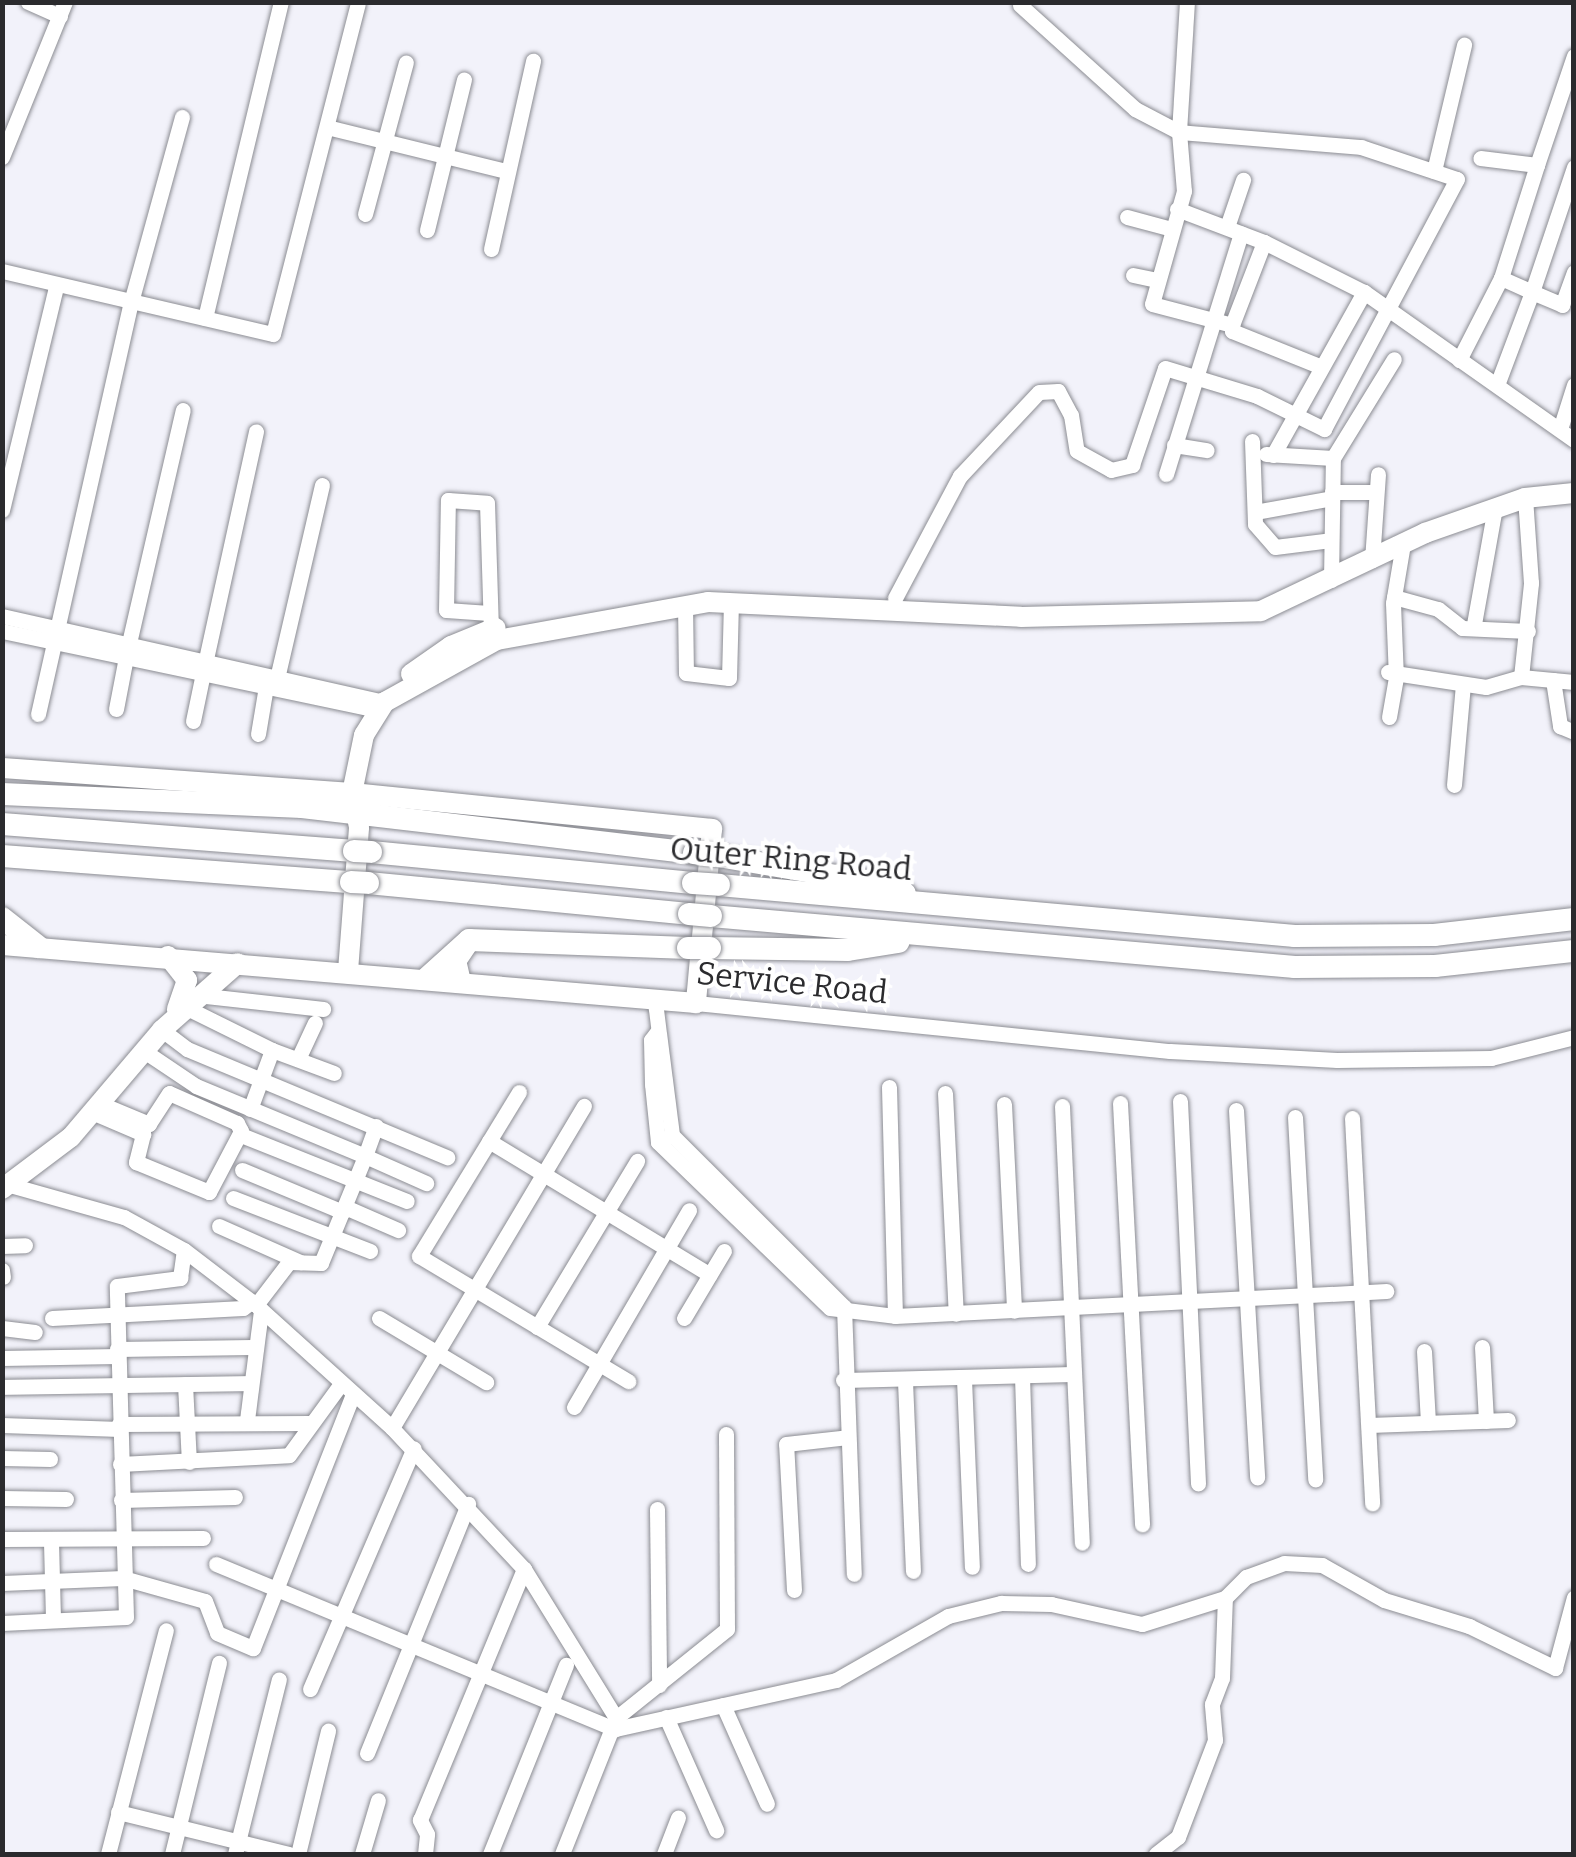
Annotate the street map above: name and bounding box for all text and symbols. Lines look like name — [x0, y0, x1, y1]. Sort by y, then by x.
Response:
street label: Outer Ring Road — [669, 829, 913, 889]
street label: Service Road — [695, 954, 889, 1012]

